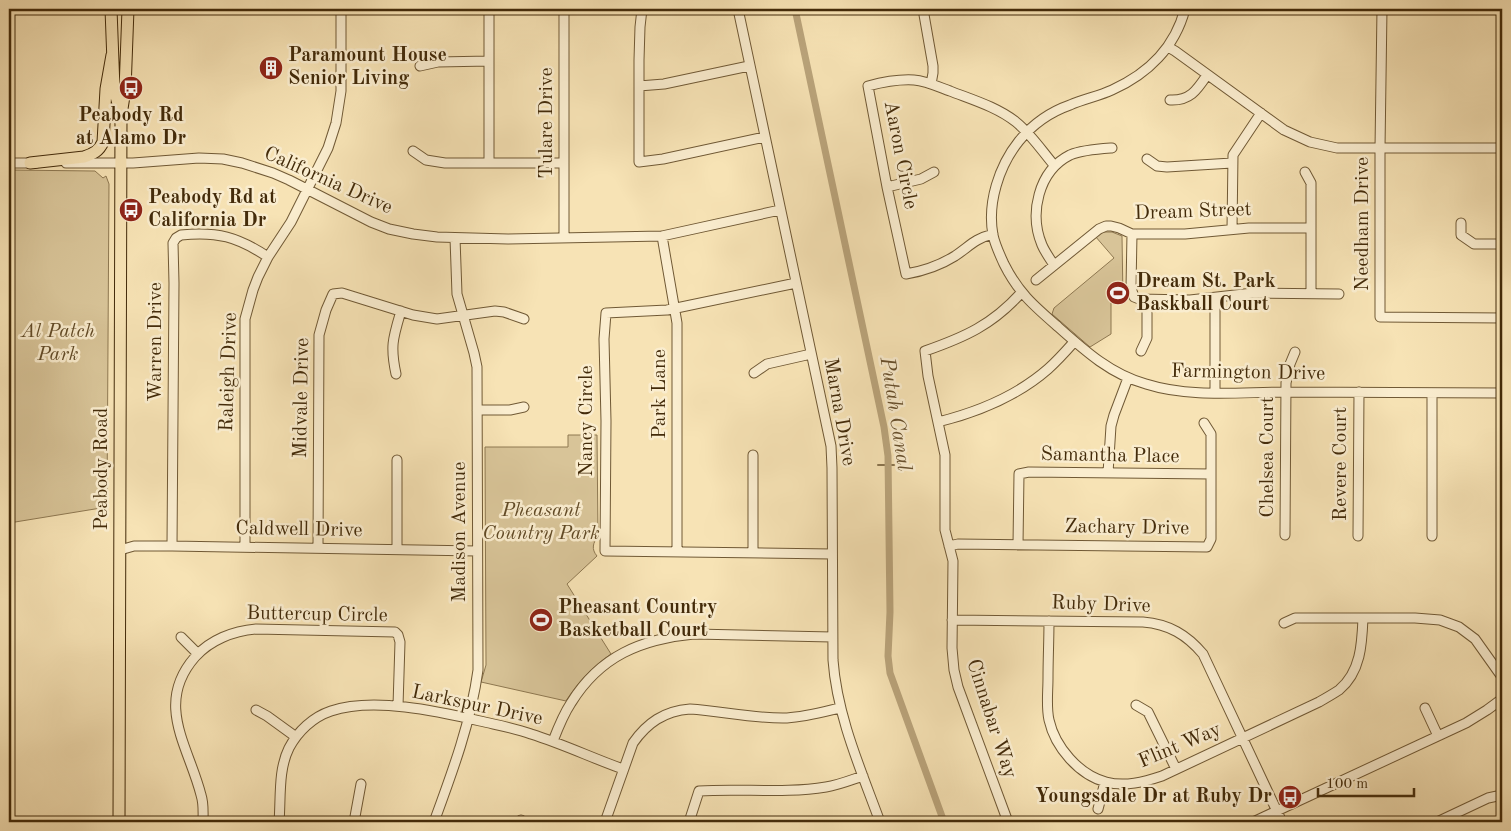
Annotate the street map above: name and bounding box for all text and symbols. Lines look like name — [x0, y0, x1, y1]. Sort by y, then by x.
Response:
place label: Paramount House Senior Living — [288, 46, 447, 89]
building icon: Paramount House Senior Living — [258, 55, 284, 81]
street label: Tulare Drive — [537, 67, 557, 179]
bus stop icon: Peabody Rd at Alamo Dr — [118, 75, 144, 101]
street label: Aaron Circle — [880, 99, 920, 211]
place label: Peabody Rd at Alamo Dr — [76, 106, 187, 149]
street label: California Drive — [261, 144, 395, 218]
street label: Needham Drive — [1353, 157, 1373, 291]
place label: Peabody Rd at California Dr — [148, 188, 276, 231]
bus stop icon: Peabody Rd at California Dr — [118, 197, 144, 223]
street label: Dream Street — [1134, 200, 1252, 224]
place label: Dream St. Park Baskball Court — [1136, 272, 1276, 315]
sports icon: Dream St. Park Baskball Court — [1105, 280, 1131, 306]
street label: Warren Drive — [146, 282, 166, 402]
street label: Raleigh Drive — [217, 312, 241, 432]
park label: Al Patch Park — [20, 322, 95, 365]
street label: Midvale Drive — [291, 337, 313, 459]
street label: Park Lane — [650, 349, 670, 439]
water label: Putah Canal — [875, 355, 914, 472]
street label: Marna Drive — [820, 357, 858, 467]
street label: Farmington Drive — [1171, 362, 1325, 384]
street label: Nancy Circle — [577, 365, 597, 477]
street label: Chelsea Court — [1258, 396, 1278, 518]
street label: Revere Court — [1331, 407, 1351, 521]
street label: Peabody Road — [92, 408, 112, 531]
street label: Samantha Place — [1040, 445, 1180, 467]
street label: Madison Avenue — [450, 462, 470, 603]
park label: Pheasant Country Park — [482, 501, 600, 544]
street label: Zachary Drive — [1064, 517, 1190, 539]
street label: Caldwell Drive — [235, 519, 363, 541]
street label: Ruby Drive — [1051, 593, 1151, 617]
place label: Pheasant Country Basketball Court — [558, 598, 717, 641]
street label: Buttercup Circle — [246, 604, 388, 626]
sports icon: Pheasant Country Basketball Court — [528, 607, 554, 633]
street label: Cinnabar Way — [962, 657, 1020, 781]
street label: Larkspur Drive — [410, 682, 544, 730]
street label: Flint Way — [1136, 720, 1225, 772]
scale bar — [1318, 766, 1415, 798]
text: 100 m — [1326, 777, 1368, 792]
bus stop icon: Youngsdale Dr at Ruby Dr — [1277, 784, 1303, 810]
place label: Youngsdale Dr at Ruby Dr — [1035, 787, 1272, 807]

